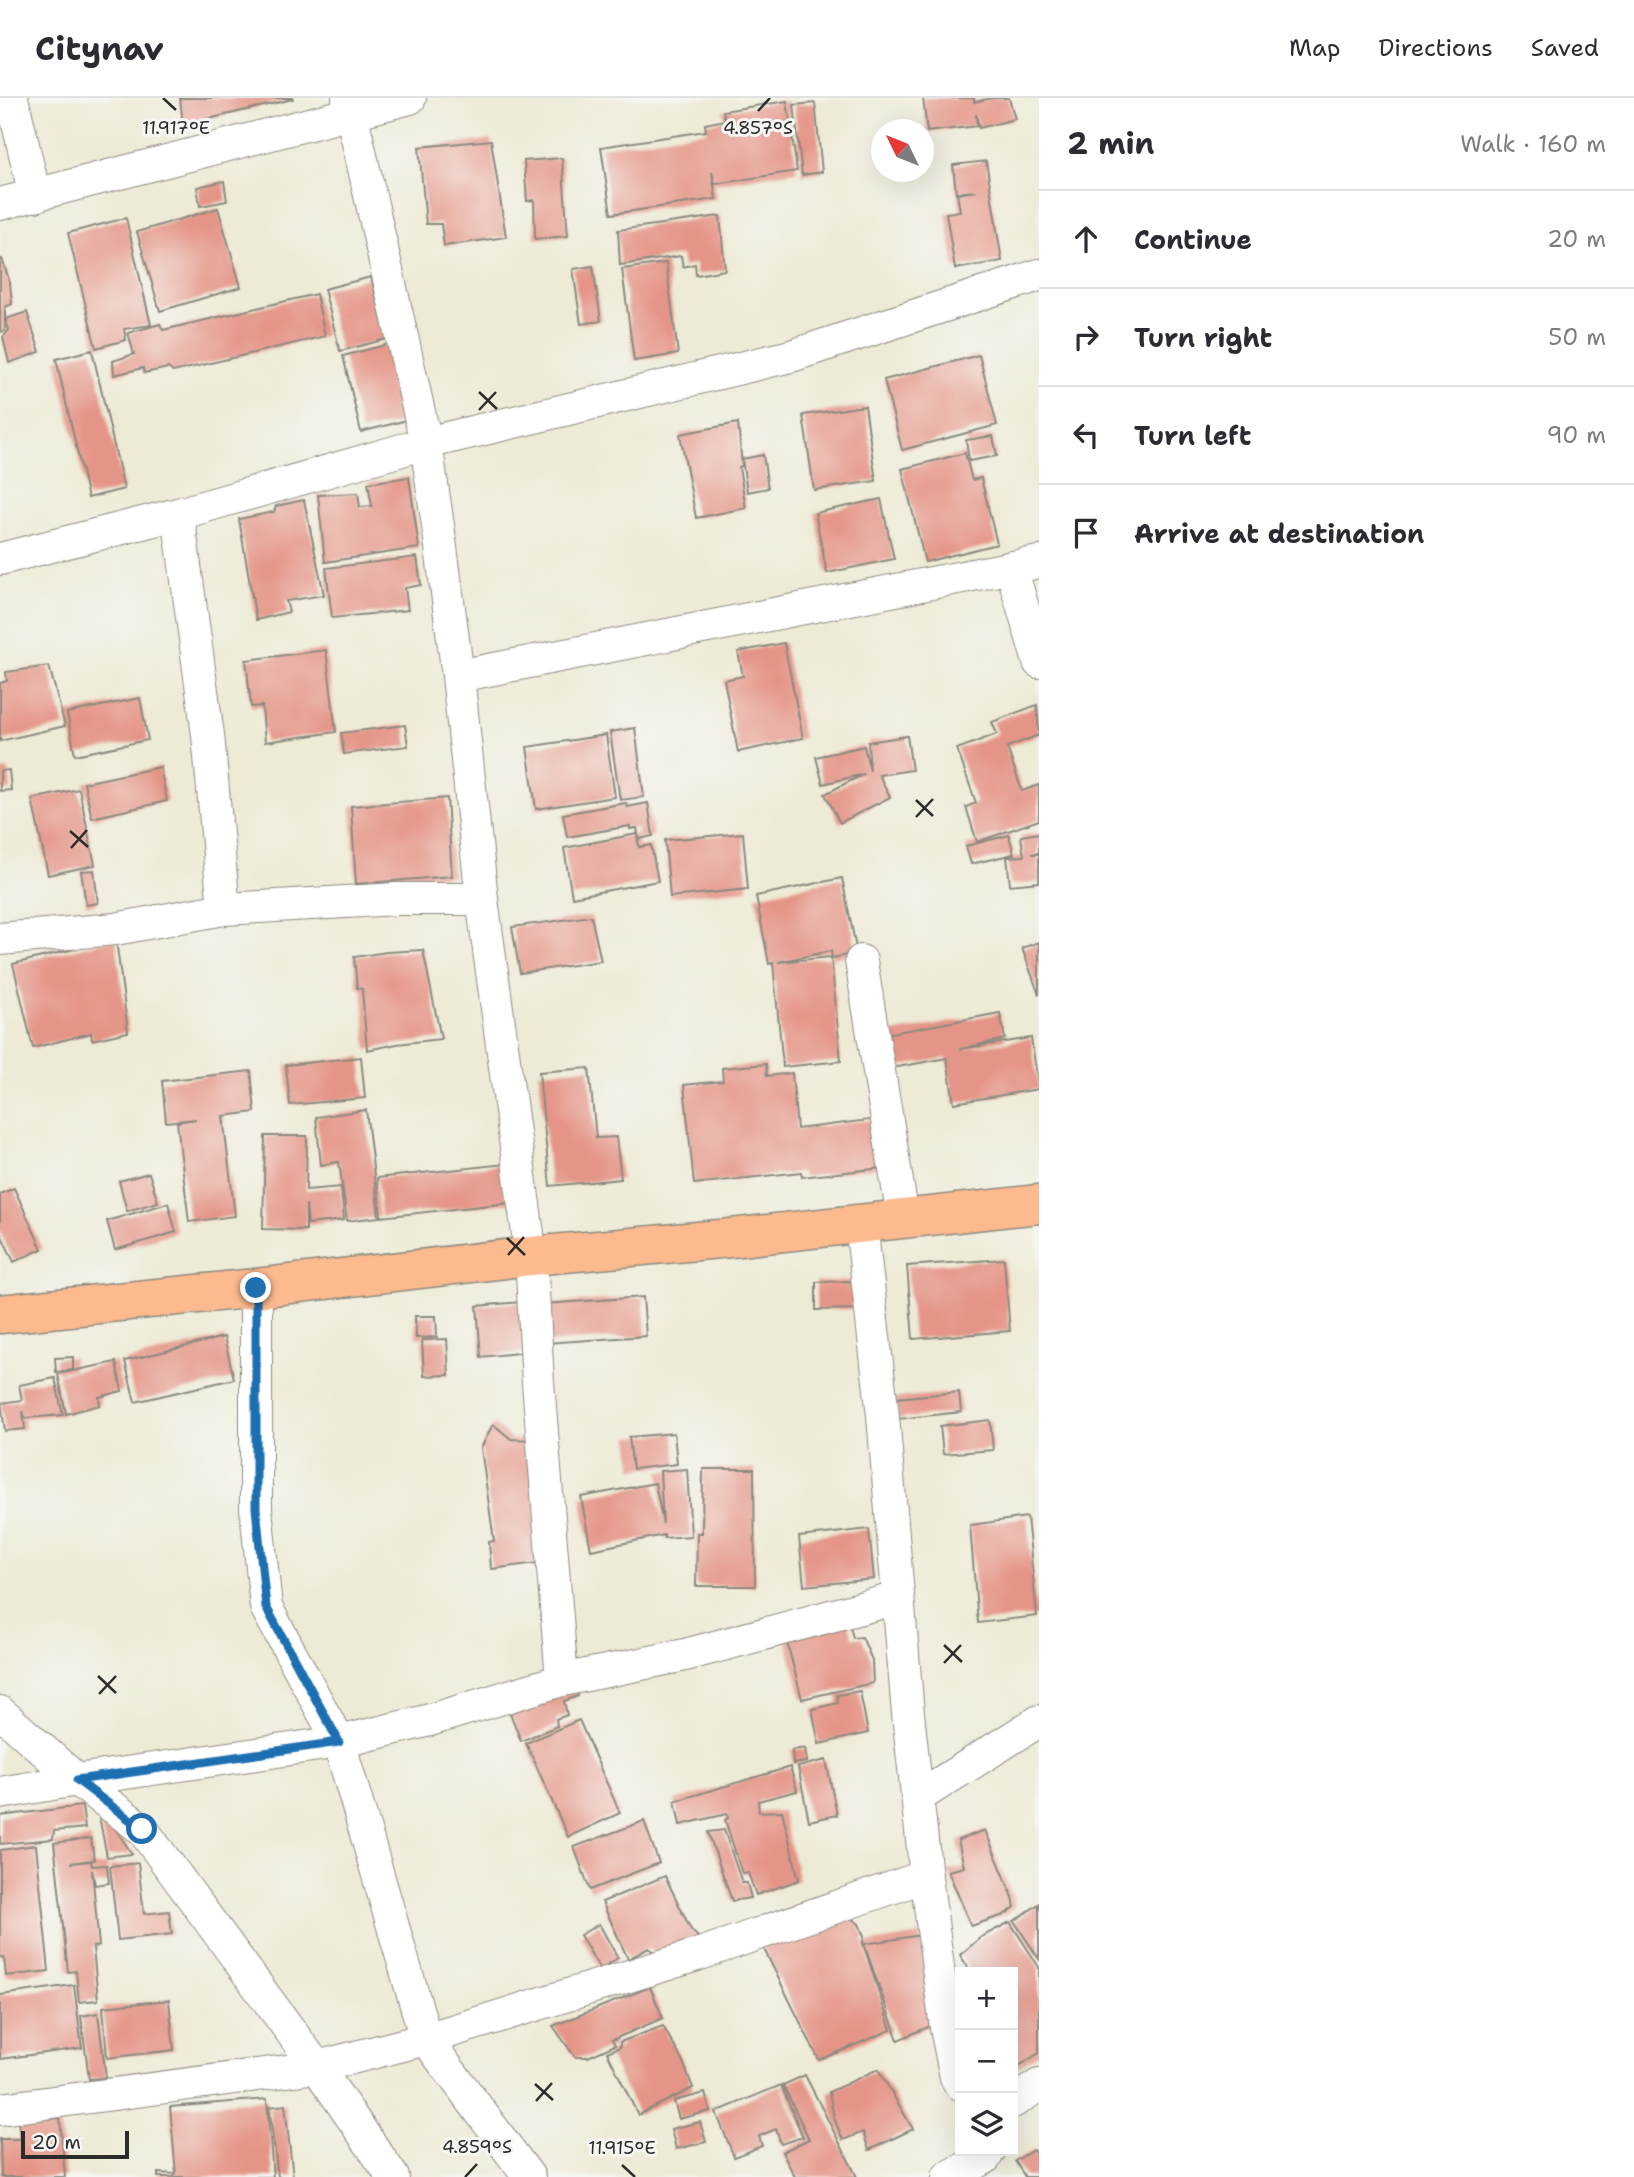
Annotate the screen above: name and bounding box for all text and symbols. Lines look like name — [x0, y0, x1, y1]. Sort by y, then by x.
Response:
text: Citynav — [35, 26, 164, 71]
text: Map — [1289, 32, 1340, 64]
text: Directions — [1378, 32, 1493, 64]
text: Saved — [1531, 32, 1599, 64]
text: 11.917°E — [142, 116, 210, 140]
text: 4.857°S — [723, 116, 793, 140]
north arrow — [871, 119, 934, 182]
text: 2 min — [1067, 123, 1154, 164]
text: Walk · 160 m — [1460, 129, 1606, 159]
icon: ahead — [1067, 220, 1105, 258]
text: Continue — [1134, 222, 1252, 257]
text: 20 m — [1547, 224, 1606, 254]
icon: right — [1067, 318, 1105, 356]
text: Turn right — [1134, 320, 1272, 355]
text: 50 m — [1548, 322, 1606, 352]
icon: left — [1067, 416, 1105, 454]
text: Turn left — [1134, 418, 1251, 453]
text: 90 m — [1546, 420, 1606, 450]
icon: arrive — [1067, 514, 1105, 552]
text: Arrive at destination — [1134, 516, 1424, 551]
route end — [240, 1272, 271, 1303]
route start — [126, 1813, 157, 1844]
map controls — [955, 1967, 1018, 2156]
button: + — [955, 1967, 1018, 2030]
button: − — [955, 2030, 1018, 2093]
button: layers — [955, 2093, 1018, 2156]
scale bar — [21, 2128, 130, 2160]
text: 20 m — [32, 2130, 81, 2155]
text: 4.859°S — [442, 2135, 512, 2159]
text: 11.915°E — [588, 2136, 656, 2160]

